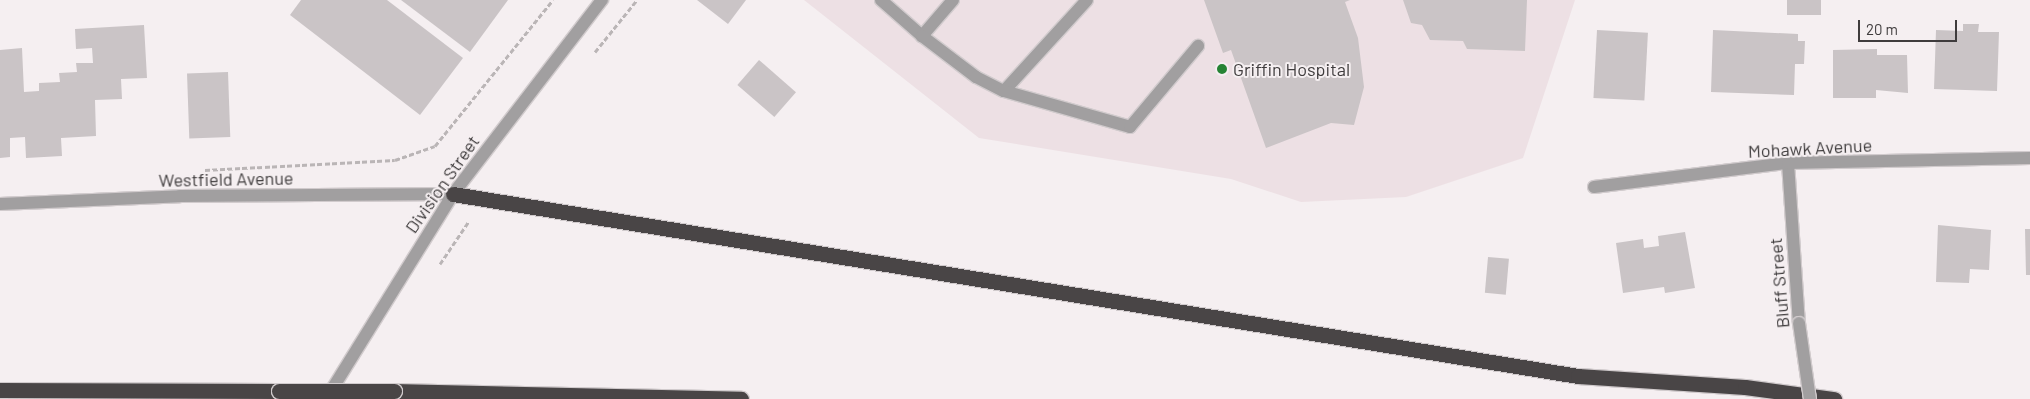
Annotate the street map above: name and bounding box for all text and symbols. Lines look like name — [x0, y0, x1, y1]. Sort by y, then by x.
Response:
scale bar — [1860, 10, 1959, 42]
text: 20 m — [1866, 20, 1898, 38]
place label: Griffin Hospital — [1233, 58, 1350, 80]
marker: Griffin Hospital — [1215, 62, 1229, 76]
street label: Division Street — [400, 131, 484, 237]
street label: Mohawk Avenue — [1747, 134, 1873, 162]
street label: Westfield Avenue — [158, 167, 294, 191]
street label: Bluff Street — [1764, 237, 1794, 329]

